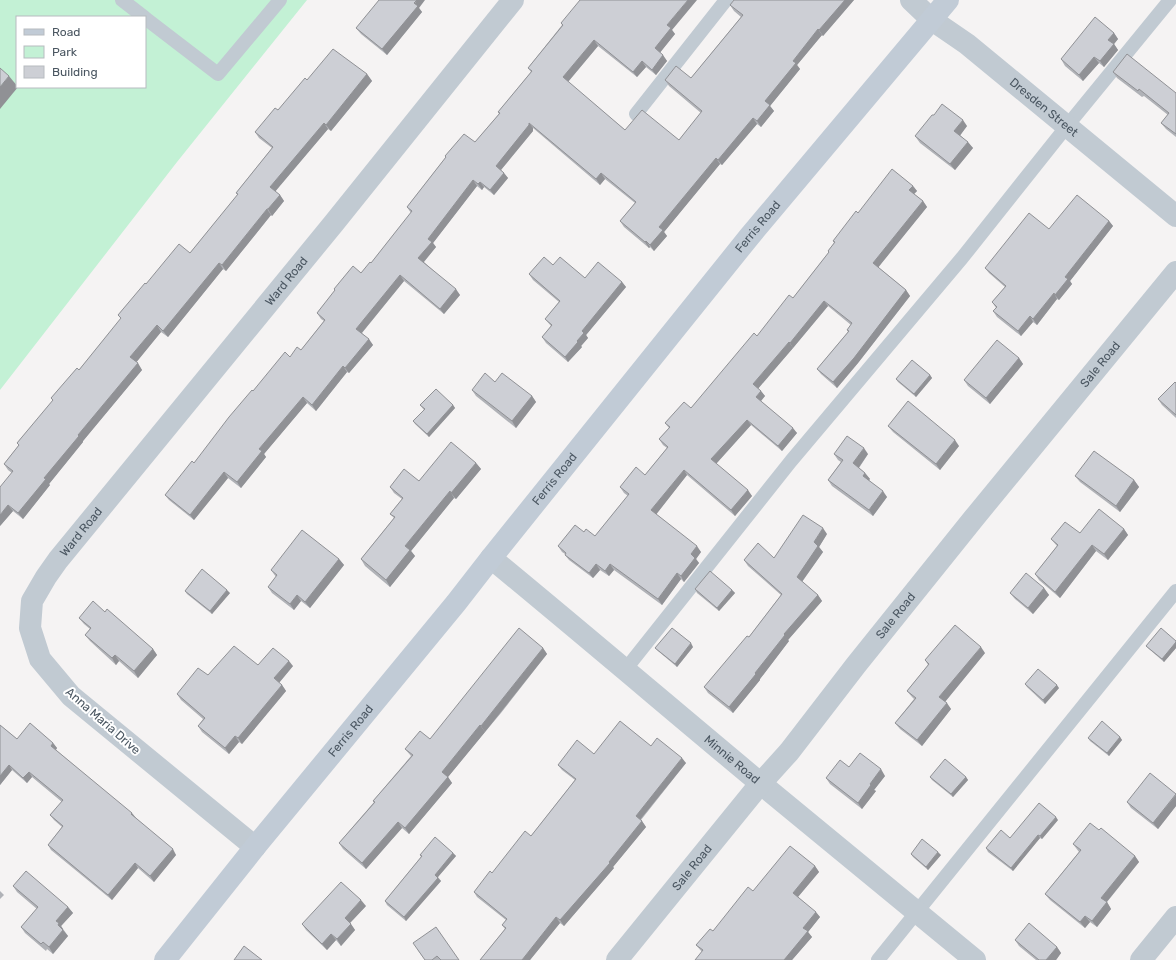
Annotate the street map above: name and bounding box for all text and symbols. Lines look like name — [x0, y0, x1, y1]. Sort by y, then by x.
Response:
legend — [16, 16, 146, 88]
text: Road — [52, 25, 80, 39]
text: Park — [52, 45, 78, 59]
text: Building — [52, 65, 98, 79]
street label: Dresden Street — [1007, 75, 1081, 140]
street label: Ferris Road — [732, 198, 783, 255]
street label: Ward Road — [262, 254, 310, 308]
street label: Sale Road — [1077, 339, 1123, 390]
street label: Ferris Road — [529, 450, 580, 508]
street label: Ward Road — [57, 505, 105, 559]
street label: Sale Road — [873, 590, 918, 642]
street label: Anna Maria Drive — [63, 685, 143, 757]
street label: Ferris Road — [325, 702, 376, 760]
street label: Minnie Road — [701, 732, 762, 787]
street label: Sale Road — [669, 842, 715, 893]

